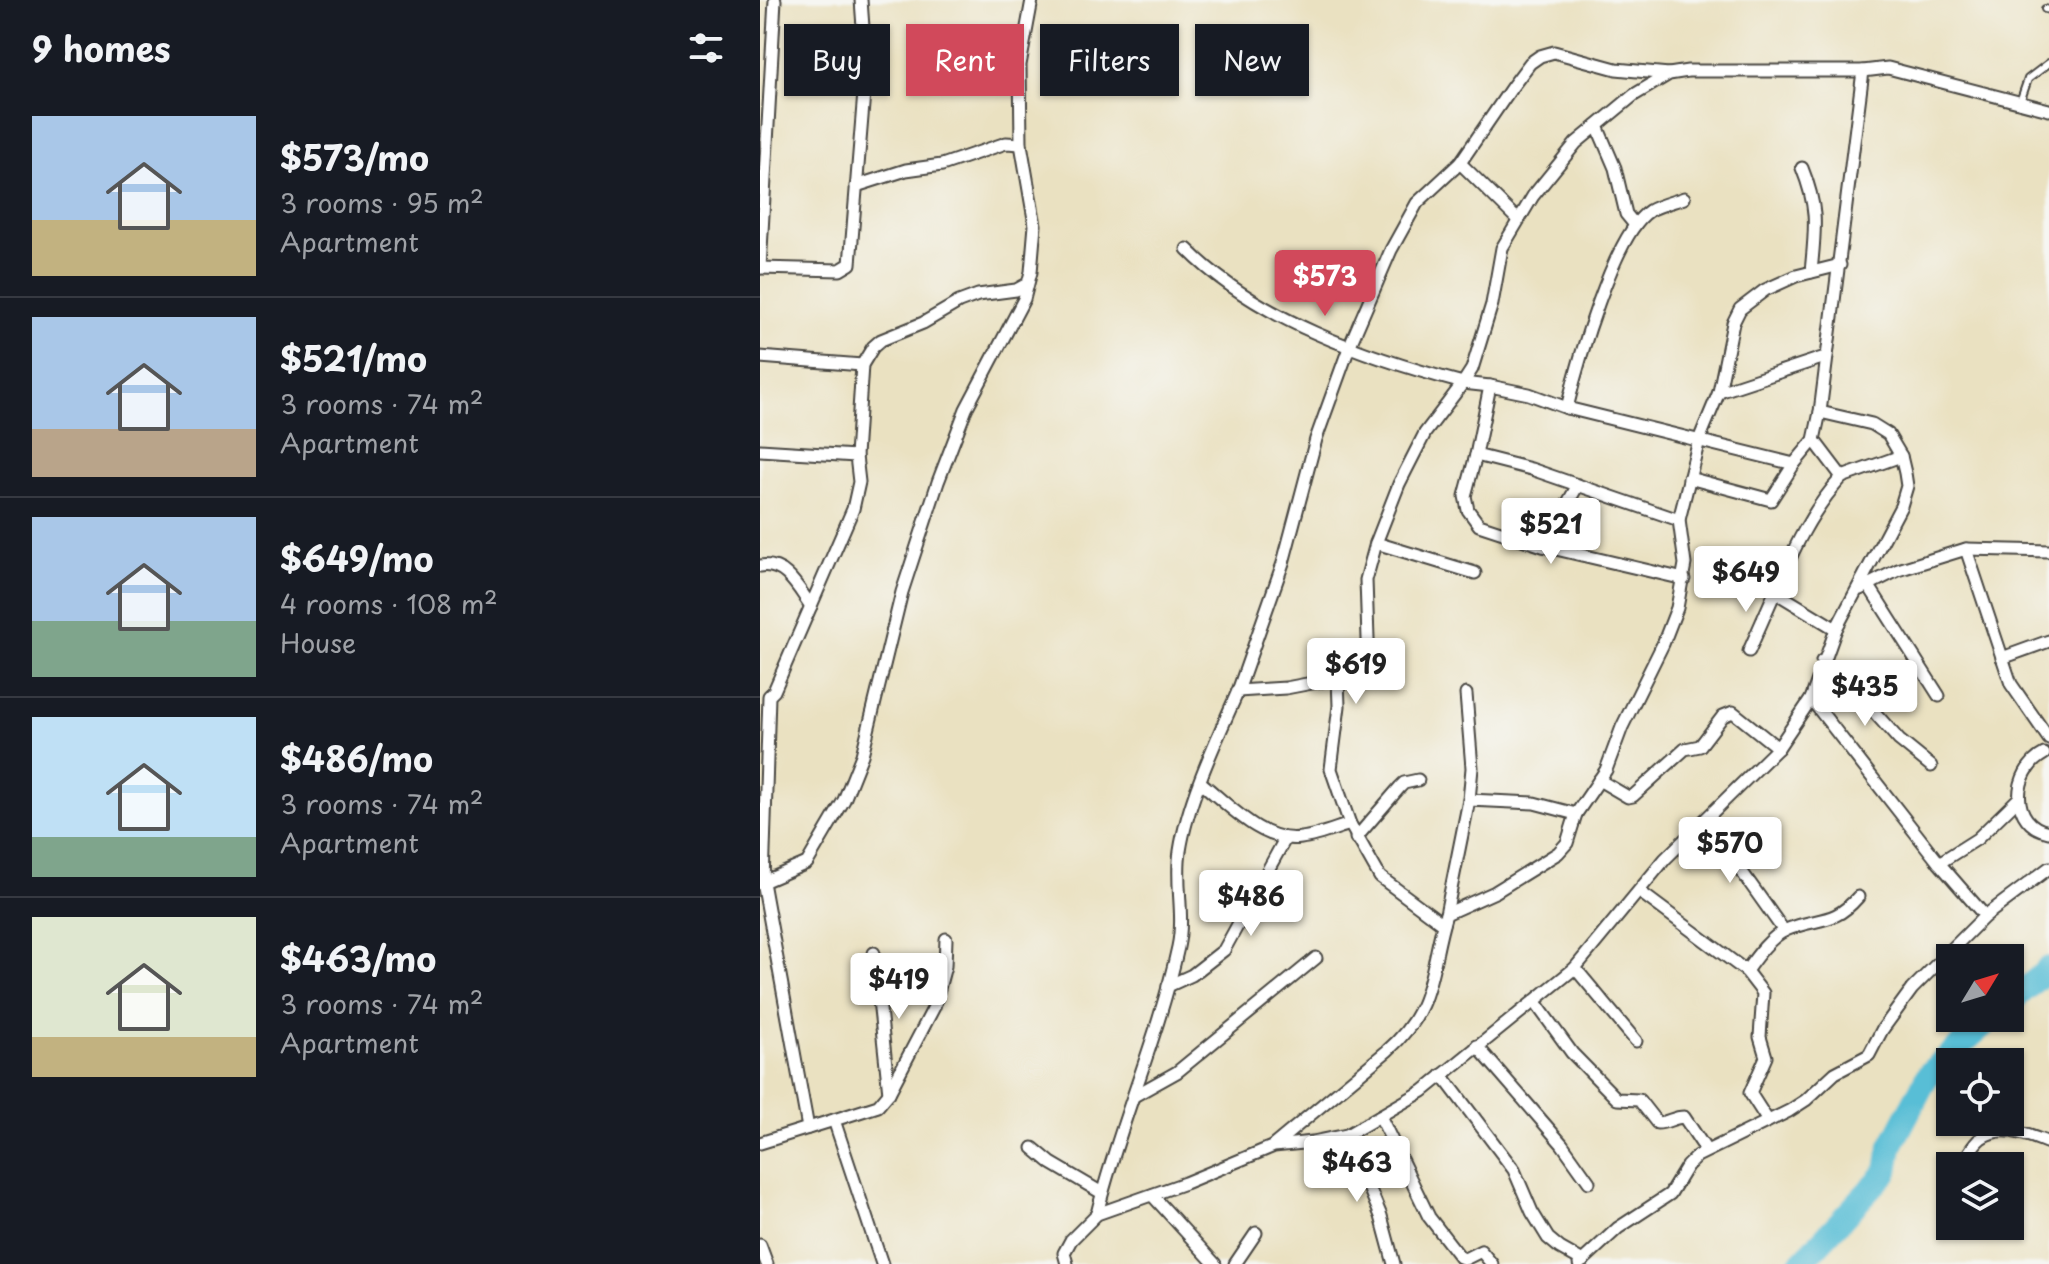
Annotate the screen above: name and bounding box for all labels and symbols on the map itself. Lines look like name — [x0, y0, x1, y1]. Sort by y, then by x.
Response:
pin: $573 — [1278, 250, 1372, 318]
pin: $521 — [1504, 498, 1598, 566]
pin: $649 — [1699, 546, 1793, 614]
pin: $619 — [1309, 638, 1403, 706]
pin: $435 — [1818, 660, 1912, 728]
pin: $570 — [1683, 817, 1777, 885]
pin: $486 — [1204, 870, 1298, 938]
north arrow — [1936, 944, 2024, 1032]
pin: $419 — [852, 953, 946, 1021]
pin: $463 — [1310, 1136, 1404, 1204]

